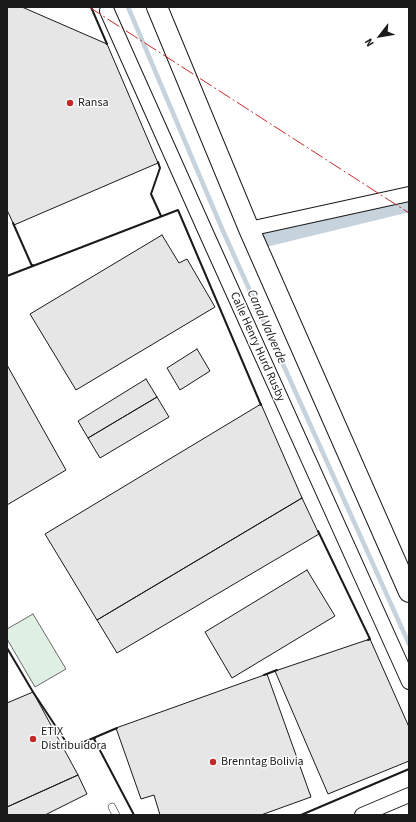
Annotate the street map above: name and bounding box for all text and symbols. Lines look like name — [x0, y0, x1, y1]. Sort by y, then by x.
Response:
north arrow — [360, 16, 400, 56]
text: N — [361, 35, 378, 49]
place label: Ransa — [78, 96, 108, 110]
marker: Ransa — [65, 98, 75, 108]
water label: Canal Valverde — [243, 287, 289, 367]
street label: Calle Henry Hurd Rusby — [226, 290, 288, 404]
place label: ETIX Distribuidora — [41, 725, 106, 753]
marker: ETIX Distribuidora — [28, 734, 38, 744]
place label: Brenntag Bolivia — [221, 755, 304, 769]
marker: Brenntag Bolivia — [208, 757, 218, 767]

